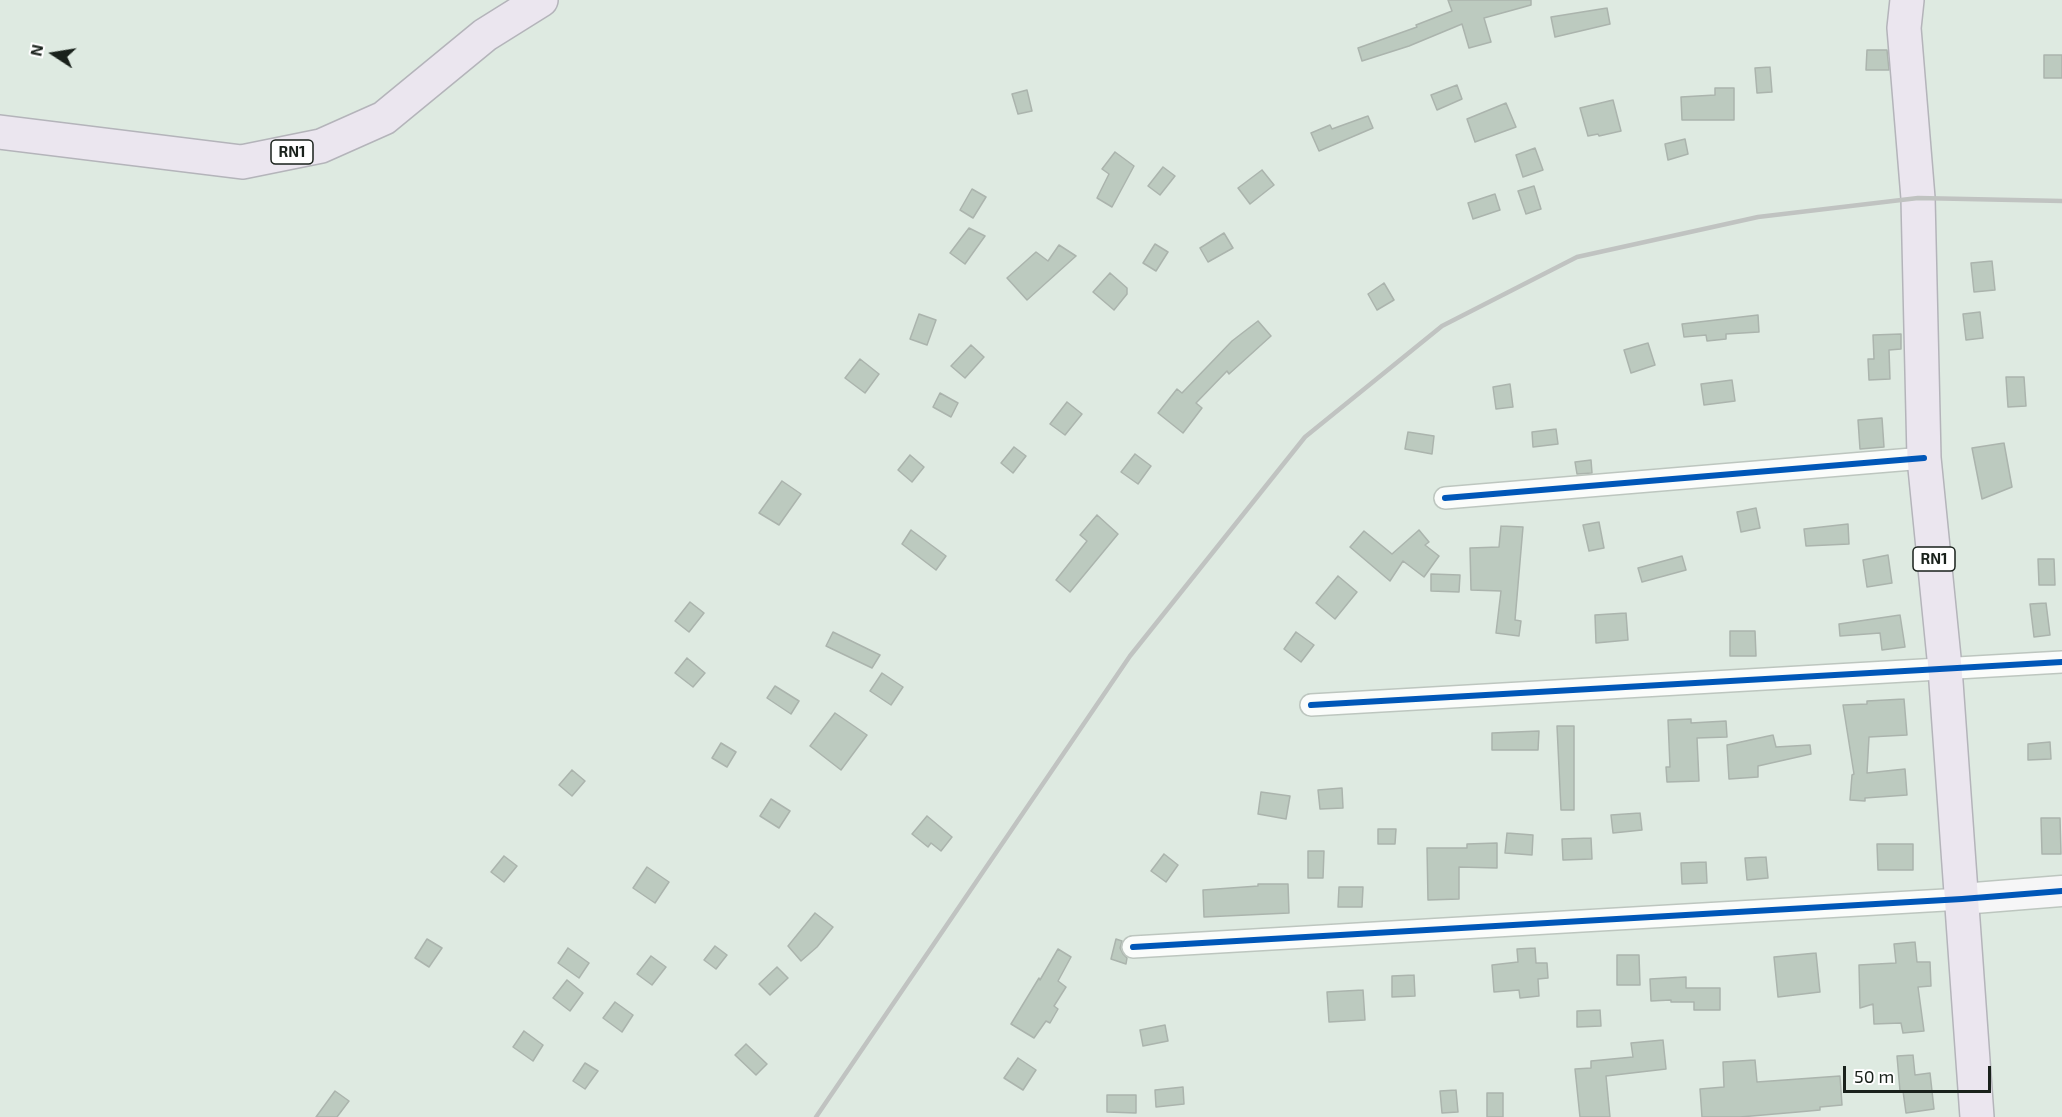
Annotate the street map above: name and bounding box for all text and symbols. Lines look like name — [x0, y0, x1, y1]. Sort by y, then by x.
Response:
north arrow — [24, 24, 84, 84]
text: N — [25, 43, 46, 58]
road number: RN1 — [271, 140, 313, 164]
road number: RN1 — [1913, 547, 1955, 571]
scale bar — [1846, 1054, 1994, 1092]
text: 50 m — [1854, 1065, 1894, 1087]

